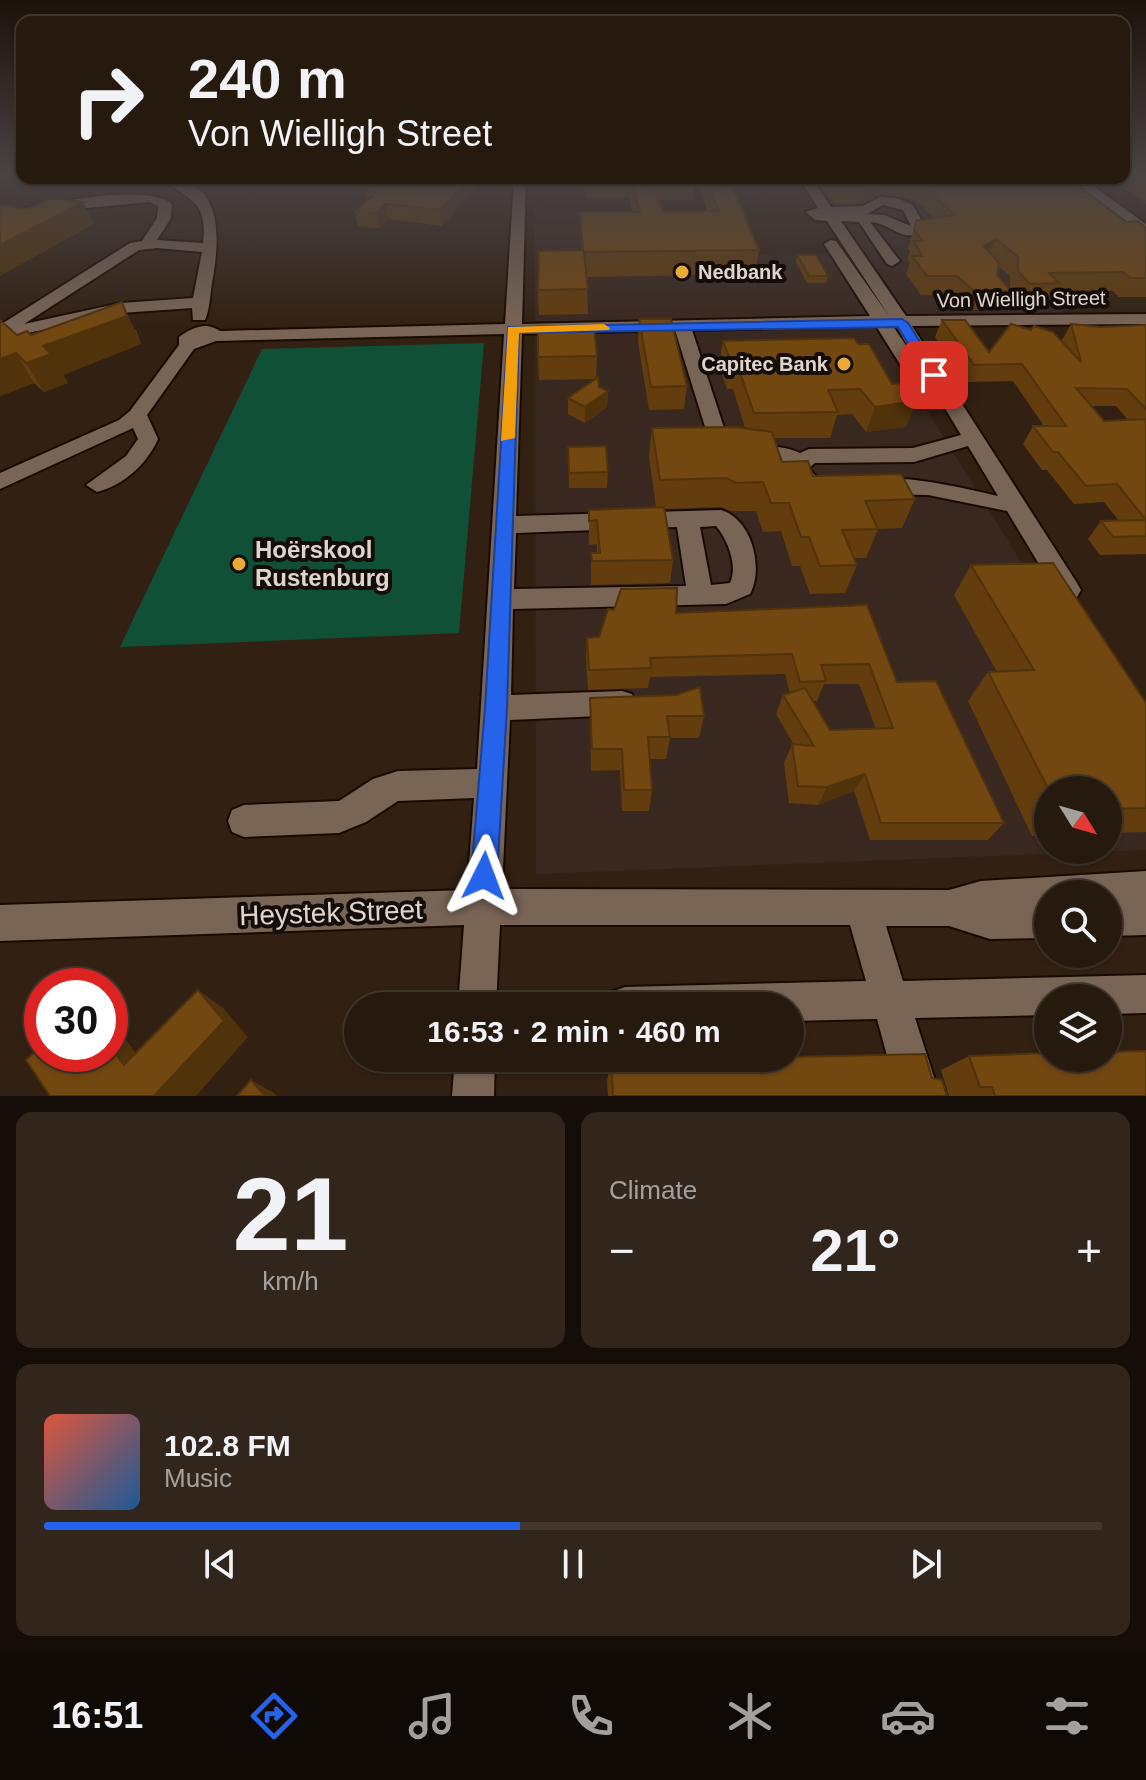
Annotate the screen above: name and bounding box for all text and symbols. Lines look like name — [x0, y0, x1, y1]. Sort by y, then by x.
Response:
text: 240 m — [188, 47, 347, 110]
icon: right — [56, 48, 160, 152]
text: Von Wielligh Street — [188, 113, 492, 154]
place label: Nedbank — [698, 261, 783, 283]
marker: Nedbank — [673, 263, 691, 281]
street label: Von Wielligh Street — [936, 287, 1106, 311]
pin — [900, 341, 968, 409]
place label: Capitec Bank — [701, 353, 829, 375]
icon: arrive — [912, 353, 956, 397]
marker: Capitec Bank — [835, 355, 853, 373]
place label: Hoërskool Rustenburg — [255, 536, 390, 591]
marker: Hoërskool Rustenburg — [230, 555, 248, 573]
north arrow — [1034, 776, 1122, 864]
map controls — [1034, 776, 1122, 1072]
position arrow — [442, 834, 526, 918]
button: search — [1034, 880, 1122, 968]
street label: Heystek Street — [239, 894, 424, 931]
speed limit sign: 30 — [24, 968, 128, 1072]
button: layers — [1034, 984, 1122, 1072]
text: 16:53 · 2 min · 460 m — [427, 1015, 721, 1048]
text: 21 — [233, 1156, 348, 1272]
text: Climate — [609, 1175, 697, 1205]
text: 21° — [810, 1217, 901, 1284]
text: − — [609, 1226, 635, 1275]
text: + — [1076, 1226, 1102, 1275]
text: km/h — [262, 1266, 319, 1296]
text: 102.8 FM — [164, 1429, 291, 1462]
text: Music — [164, 1463, 232, 1493]
icon: previous — [198, 1542, 242, 1586]
icon: pause — [551, 1542, 595, 1586]
icon: next — [904, 1542, 948, 1586]
icon: directions — [246, 1688, 302, 1744]
icon: music — [404, 1688, 460, 1744]
icon: phone — [563, 1688, 619, 1744]
icon: climate — [722, 1688, 778, 1744]
icon: car — [880, 1688, 936, 1744]
icon: filters — [1039, 1688, 1095, 1744]
text: 16:51 — [51, 1695, 143, 1736]

